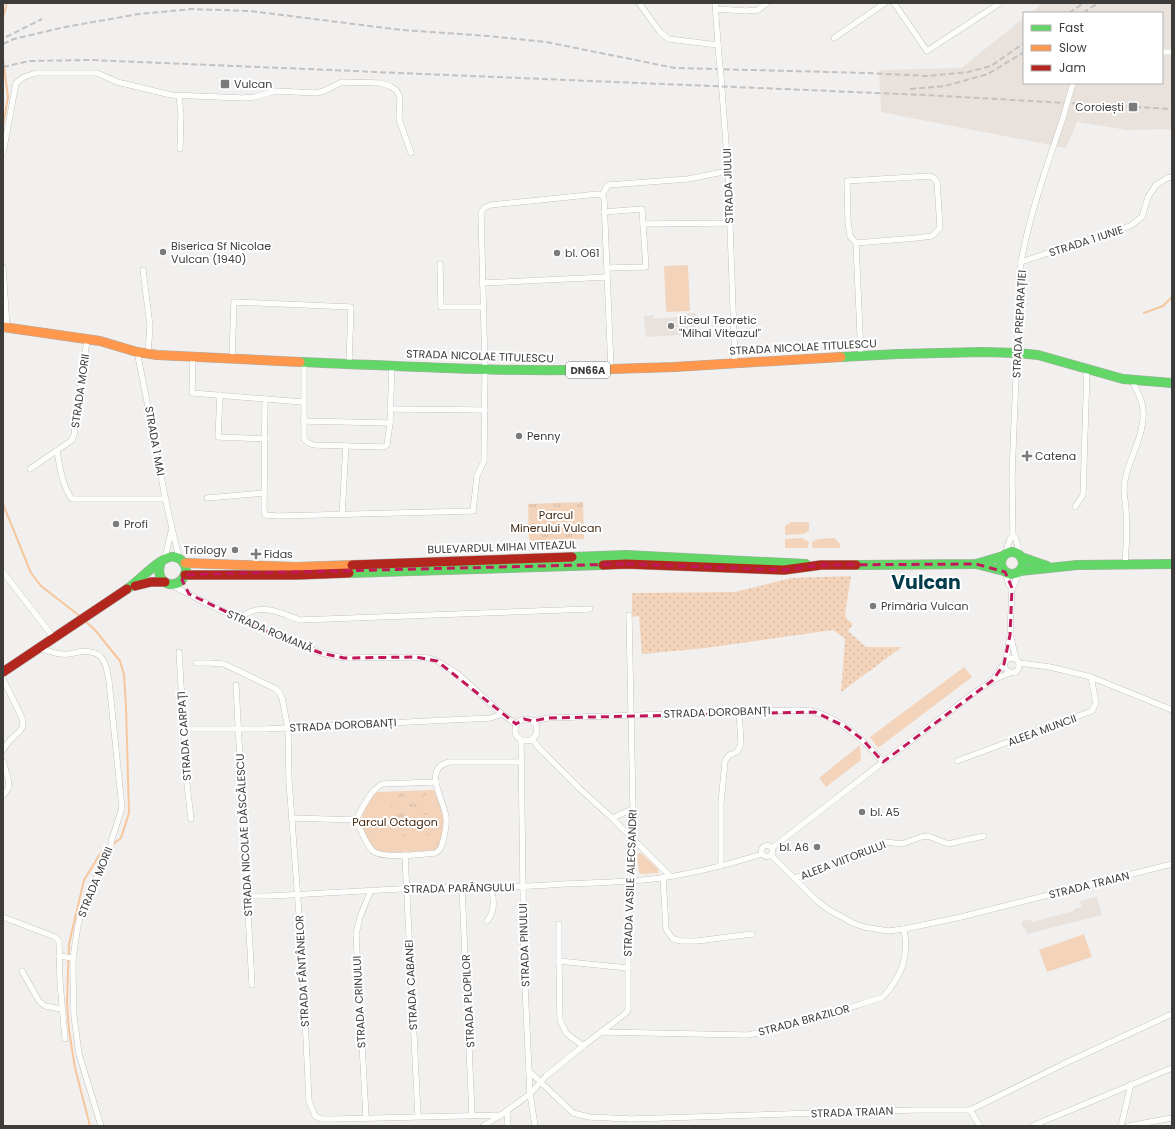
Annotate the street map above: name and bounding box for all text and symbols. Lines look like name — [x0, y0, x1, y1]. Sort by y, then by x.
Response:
legend — [1023, 12, 1163, 84]
text: Fast — [1059, 19, 1084, 36]
text: Slow — [1059, 39, 1087, 56]
text: Jam — [1059, 59, 1086, 76]
place label: Vulcan — [234, 76, 272, 92]
marker: Vulcan — [219, 78, 231, 90]
place label: Coroiești — [1075, 99, 1124, 115]
marker: Coroiești — [1127, 101, 1139, 113]
street label: STRADA JIULUI — [719, 148, 737, 224]
street label: STRADA 1 IUNIE — [1047, 221, 1125, 261]
place label: Biserica Sf Nicolae Vulcan (1940) — [171, 238, 271, 267]
place label: bl. O61 — [565, 245, 600, 261]
marker: Biserica Sf Nicolae Vulcan (1940) — [158, 247, 168, 257]
marker: bl. O61 — [552, 248, 562, 258]
street label: STRADA PREPARAȚIEI — [1008, 270, 1030, 378]
place label: Liceul Teoretic "Mihai Viteazul" — [679, 312, 761, 341]
marker: Liceul Teoretic "Mihai Viteazul" — [666, 321, 676, 331]
street label: STRADA NICOLAE TITULESCU — [729, 335, 877, 359]
street label: STRADA NICOLAE TITULESCU — [406, 345, 554, 367]
street label: STRADA MORII — [67, 353, 93, 429]
road number: DN66A — [566, 362, 610, 378]
street label: STRADA 1 MAI — [141, 405, 169, 477]
place label: Penny — [527, 428, 561, 444]
marker: Penny — [514, 431, 524, 441]
place label: Catena — [1035, 448, 1076, 464]
marker: Catena — [1022, 451, 1032, 461]
park label: Parcul Minerului Vulcan — [511, 507, 601, 536]
place label: Profi — [124, 516, 148, 532]
marker: Profi — [111, 519, 121, 529]
street label: BULEVARDUL MIHAI VITEAZUL — [427, 536, 577, 558]
place label: Triology — [184, 542, 228, 558]
marker: Triology — [230, 545, 240, 555]
place label: Fidas — [264, 546, 293, 562]
marker: Fidas — [251, 549, 261, 559]
district label: Vulcan — [891, 569, 961, 596]
place label: Primăria Vulcan — [881, 598, 968, 614]
marker: Primăria Vulcan — [868, 601, 878, 611]
street label: STRADA ROMANĂ — [225, 606, 316, 657]
street label: STRADA CARPAȚI — [173, 691, 195, 781]
street label: STRADA DOROBANȚI — [663, 702, 771, 722]
street label: ALEEA MUNCII — [1005, 710, 1079, 750]
street label: STRADA DOROBANȚI — [289, 714, 397, 736]
street label: STRADA NICOLAE DĂSCĂLESCU — [232, 753, 256, 917]
place label: bl. A5 — [870, 804, 900, 820]
marker: bl. A5 — [857, 807, 867, 817]
street label: STRADA VASILE ALECSANDRI — [619, 809, 641, 957]
park label: Parcul Octagon — [352, 814, 438, 830]
street label: ALEEA VIITORULUI — [798, 836, 888, 884]
place label: bl. A6 — [779, 839, 809, 855]
marker: bl. A6 — [812, 842, 822, 852]
street label: STRADA MORII — [74, 844, 116, 920]
street label: STRADA TRAIAN — [1047, 867, 1131, 903]
street label: STRADA PARÂNGULUI — [403, 879, 515, 897]
street label: STRADA PINULUI — [515, 903, 533, 987]
street label: STRADA FÂNTÂNELOR — [291, 914, 313, 1027]
street label: STRADA CABANEI — [401, 939, 421, 1031]
street label: STRADA PLOPILOR — [458, 954, 478, 1048]
street label: STRADA CRINULUI — [349, 955, 369, 1049]
street label: STRADA BRAZILOR — [756, 1000, 852, 1040]
street label: STRADA TRAIAN — [810, 1103, 894, 1121]

